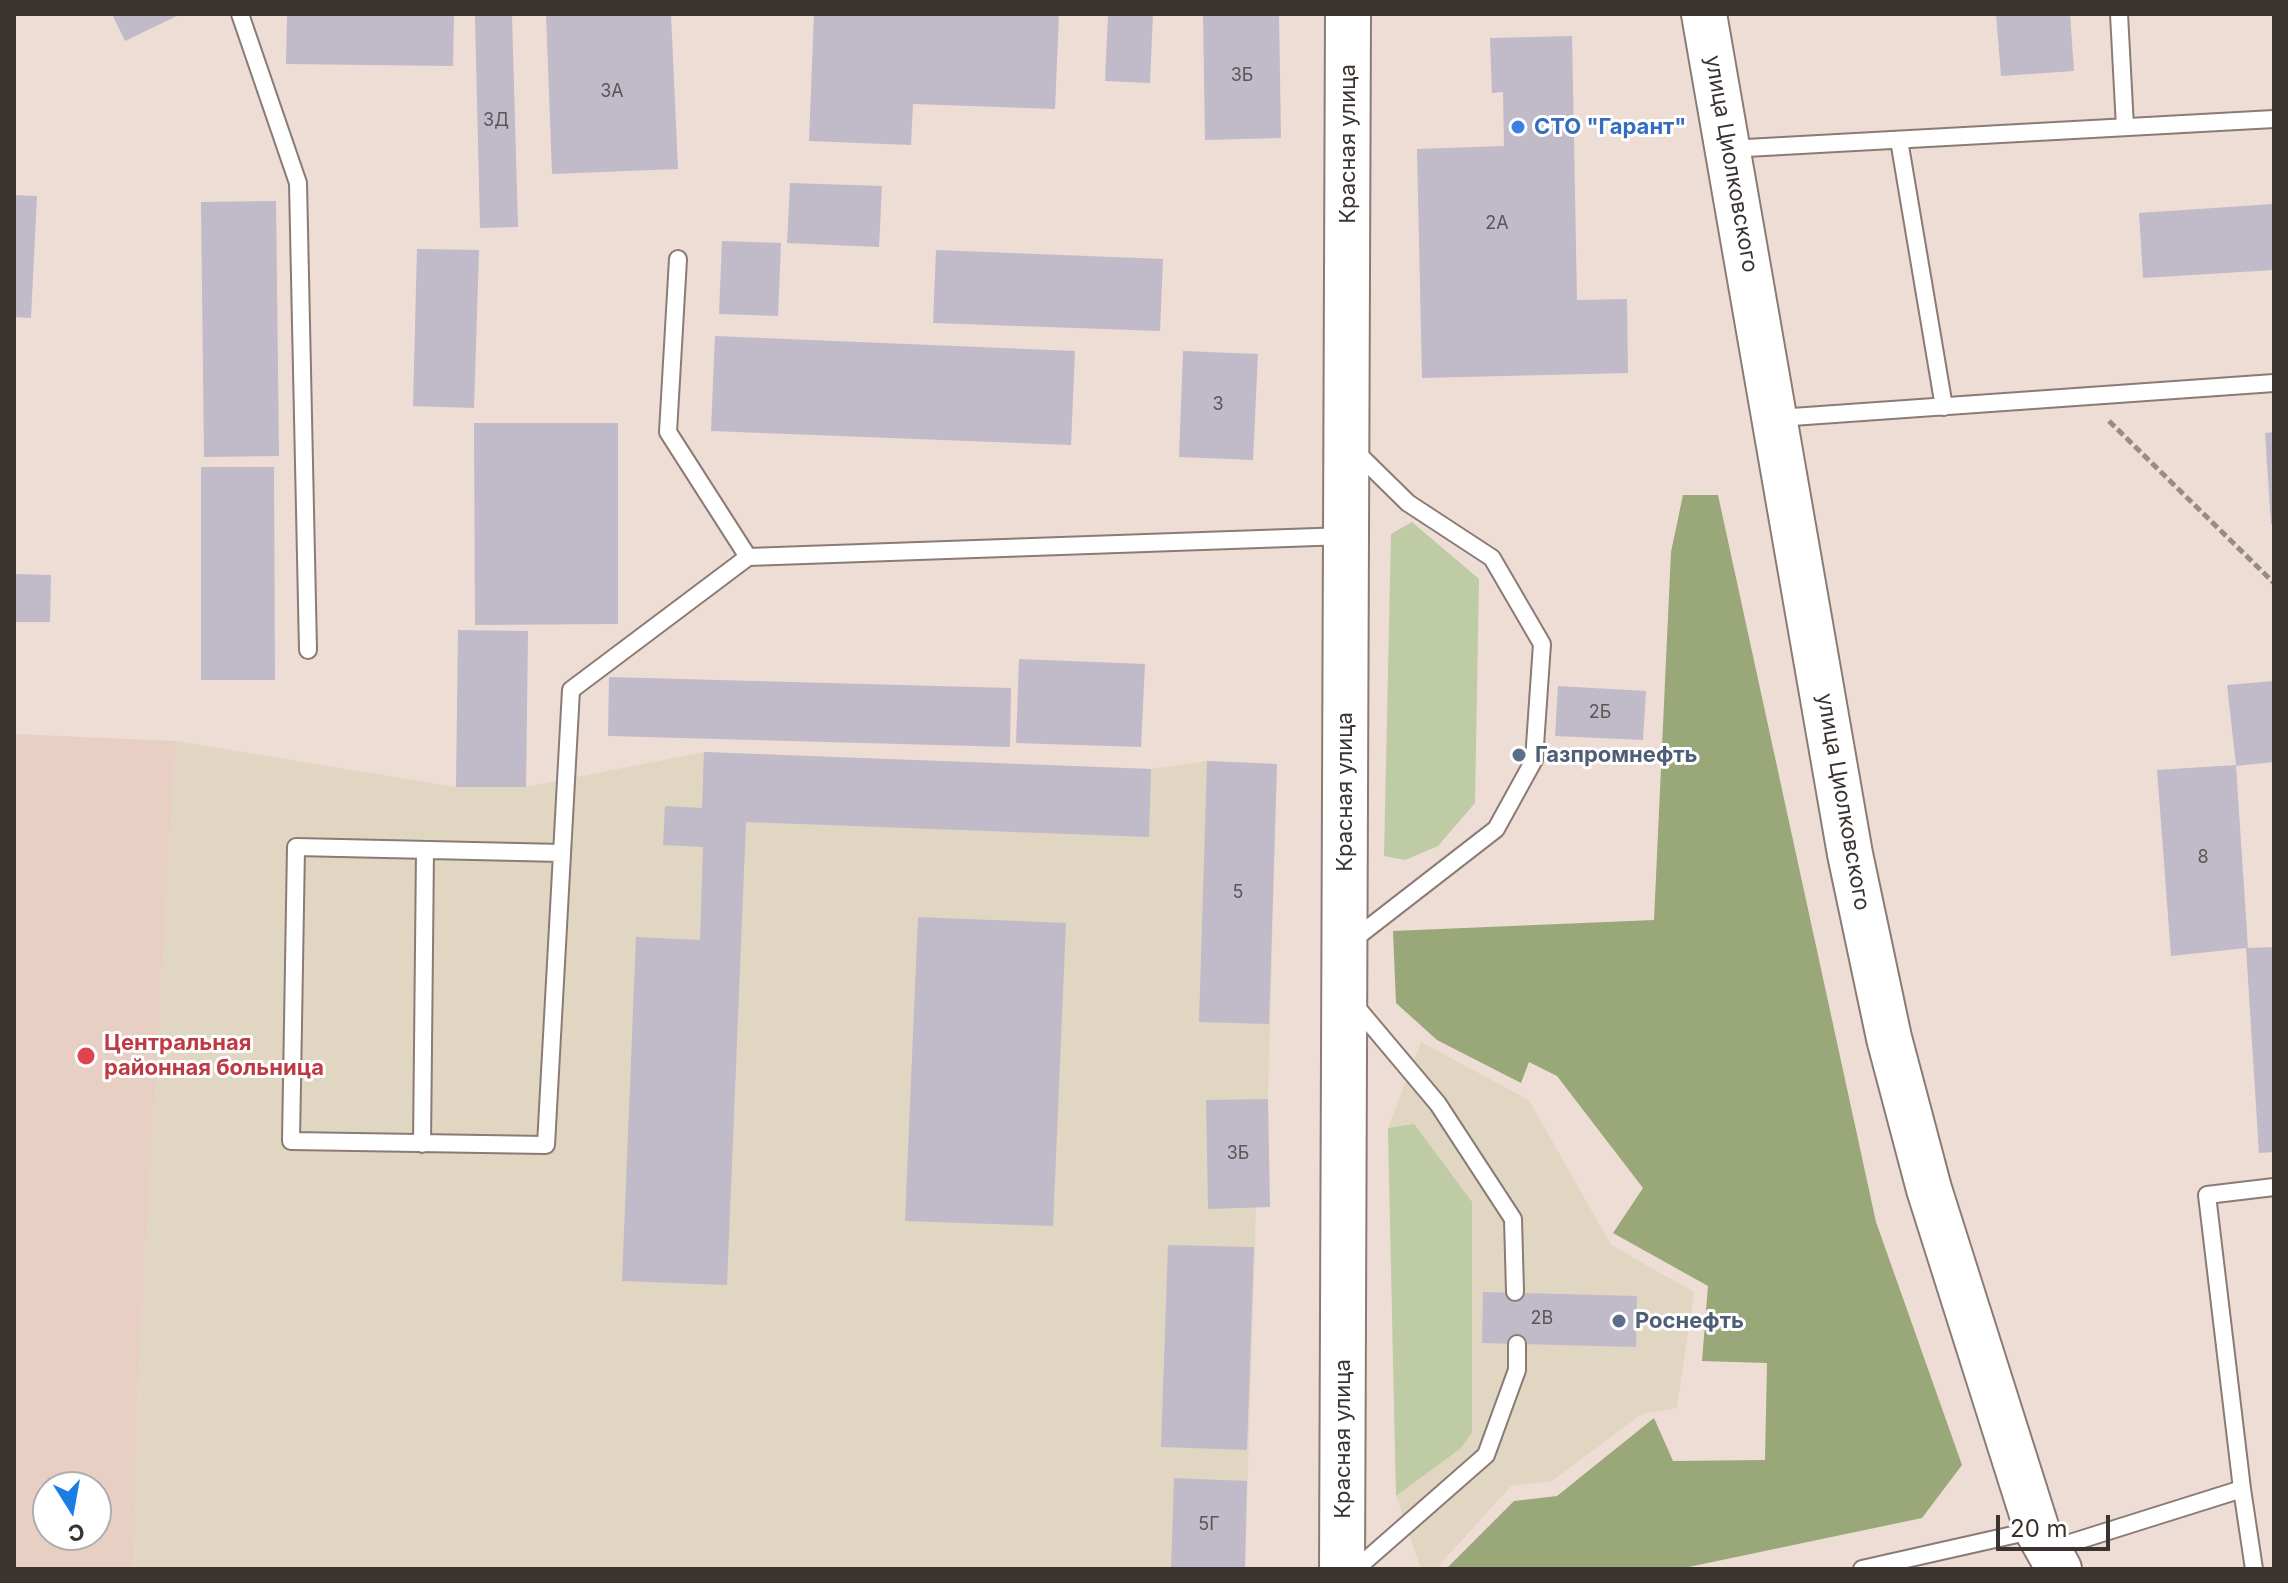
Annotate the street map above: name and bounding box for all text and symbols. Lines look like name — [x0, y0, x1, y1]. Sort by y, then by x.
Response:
street label: улица Циолковского — [1699, 53, 1763, 275]
street label: Красная улица — [1335, 64, 1361, 224]
house number: 3Б — [1231, 65, 1253, 87]
house number: 3А — [600, 81, 624, 103]
house number: 3Д — [483, 110, 509, 132]
place label: СТО "Гарант" — [1534, 114, 1686, 140]
marker: СТО "Гарант" — [1509, 118, 1527, 136]
house number: 2А — [1485, 213, 1509, 235]
house number: 3 — [1212, 394, 1224, 416]
street label: улица Циолковского — [1811, 691, 1875, 913]
house number: 2Б — [1589, 702, 1611, 724]
street label: Красная улица — [1332, 712, 1358, 872]
place label: Газпромнефть — [1535, 742, 1698, 768]
marker: Газпромнефть — [1510, 746, 1528, 764]
house number: 8 — [2197, 847, 2209, 869]
house number: 5 — [1233, 882, 1243, 904]
place label: Центральная районная больница — [104, 1030, 324, 1082]
marker: Центральная районная больница — [75, 1045, 97, 1067]
house number: 3Б — [1227, 1143, 1249, 1165]
house number: 2В — [1531, 1308, 1553, 1330]
place label: Роснефть — [1635, 1308, 1744, 1334]
marker: Роснефть — [1610, 1312, 1628, 1330]
street label: Красная улица — [1330, 1359, 1356, 1519]
north arrow — [32, 1471, 112, 1551]
scale bar — [2000, 1499, 2114, 1549]
house number: 5Г — [1198, 1514, 1220, 1536]
text: 20 m — [2010, 1514, 2068, 1543]
text: С — [66, 1518, 87, 1547]

